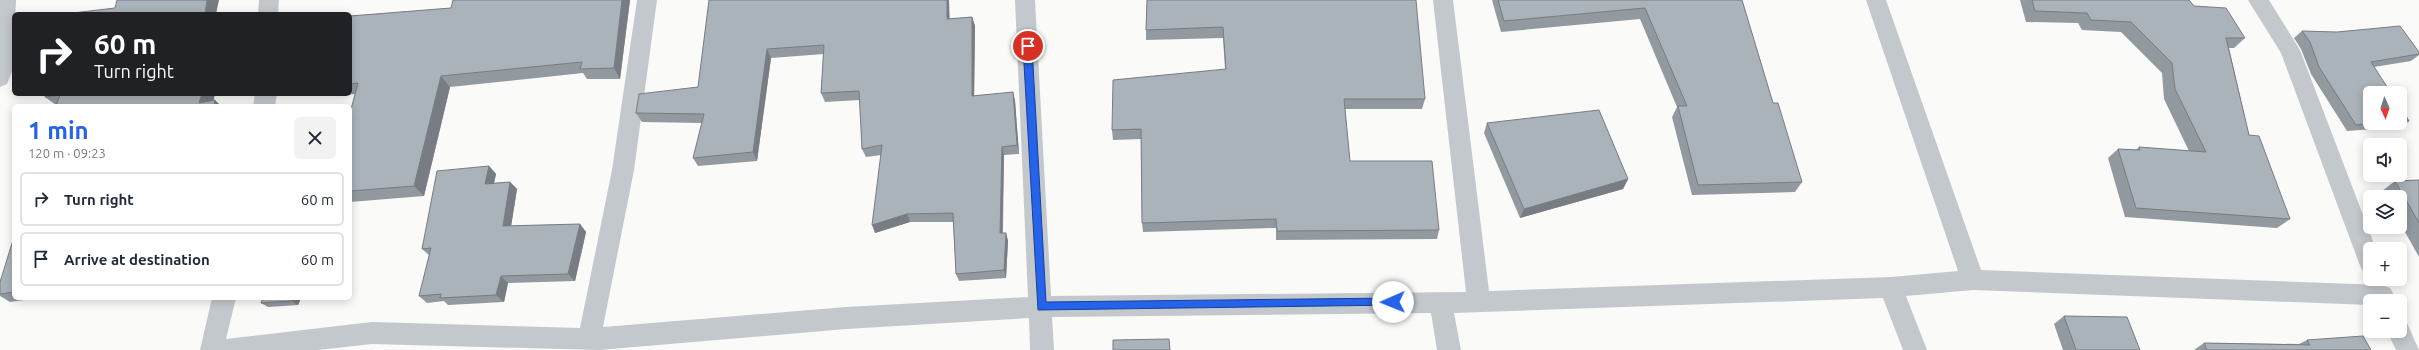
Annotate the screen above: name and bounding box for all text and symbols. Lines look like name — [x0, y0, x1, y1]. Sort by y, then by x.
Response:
icon: right — [28, 28, 80, 80]
text: 60 m — [94, 28, 156, 59]
pin — [1011, 29, 1045, 63]
icon: arrive — [1017, 35, 1039, 57]
text: Turn right — [94, 61, 174, 81]
north arrow — [2363, 86, 2407, 130]
map controls — [2363, 86, 2407, 338]
text: 1 min — [28, 117, 89, 144]
button: close — [294, 117, 336, 159]
button: sound — [2363, 138, 2407, 182]
text: 120 m · 09:23 — [28, 146, 106, 160]
icon: right — [30, 188, 52, 210]
button: layers — [2363, 190, 2407, 234]
text: Turn right — [64, 191, 134, 208]
text: 60 m — [301, 191, 334, 208]
button: + — [2363, 242, 2407, 286]
icon: arrive — [30, 248, 52, 270]
text: Arrive at destination — [64, 251, 210, 268]
text: 60 m — [301, 251, 334, 268]
position arrow — [1372, 281, 1414, 323]
button: − — [2363, 294, 2407, 338]

